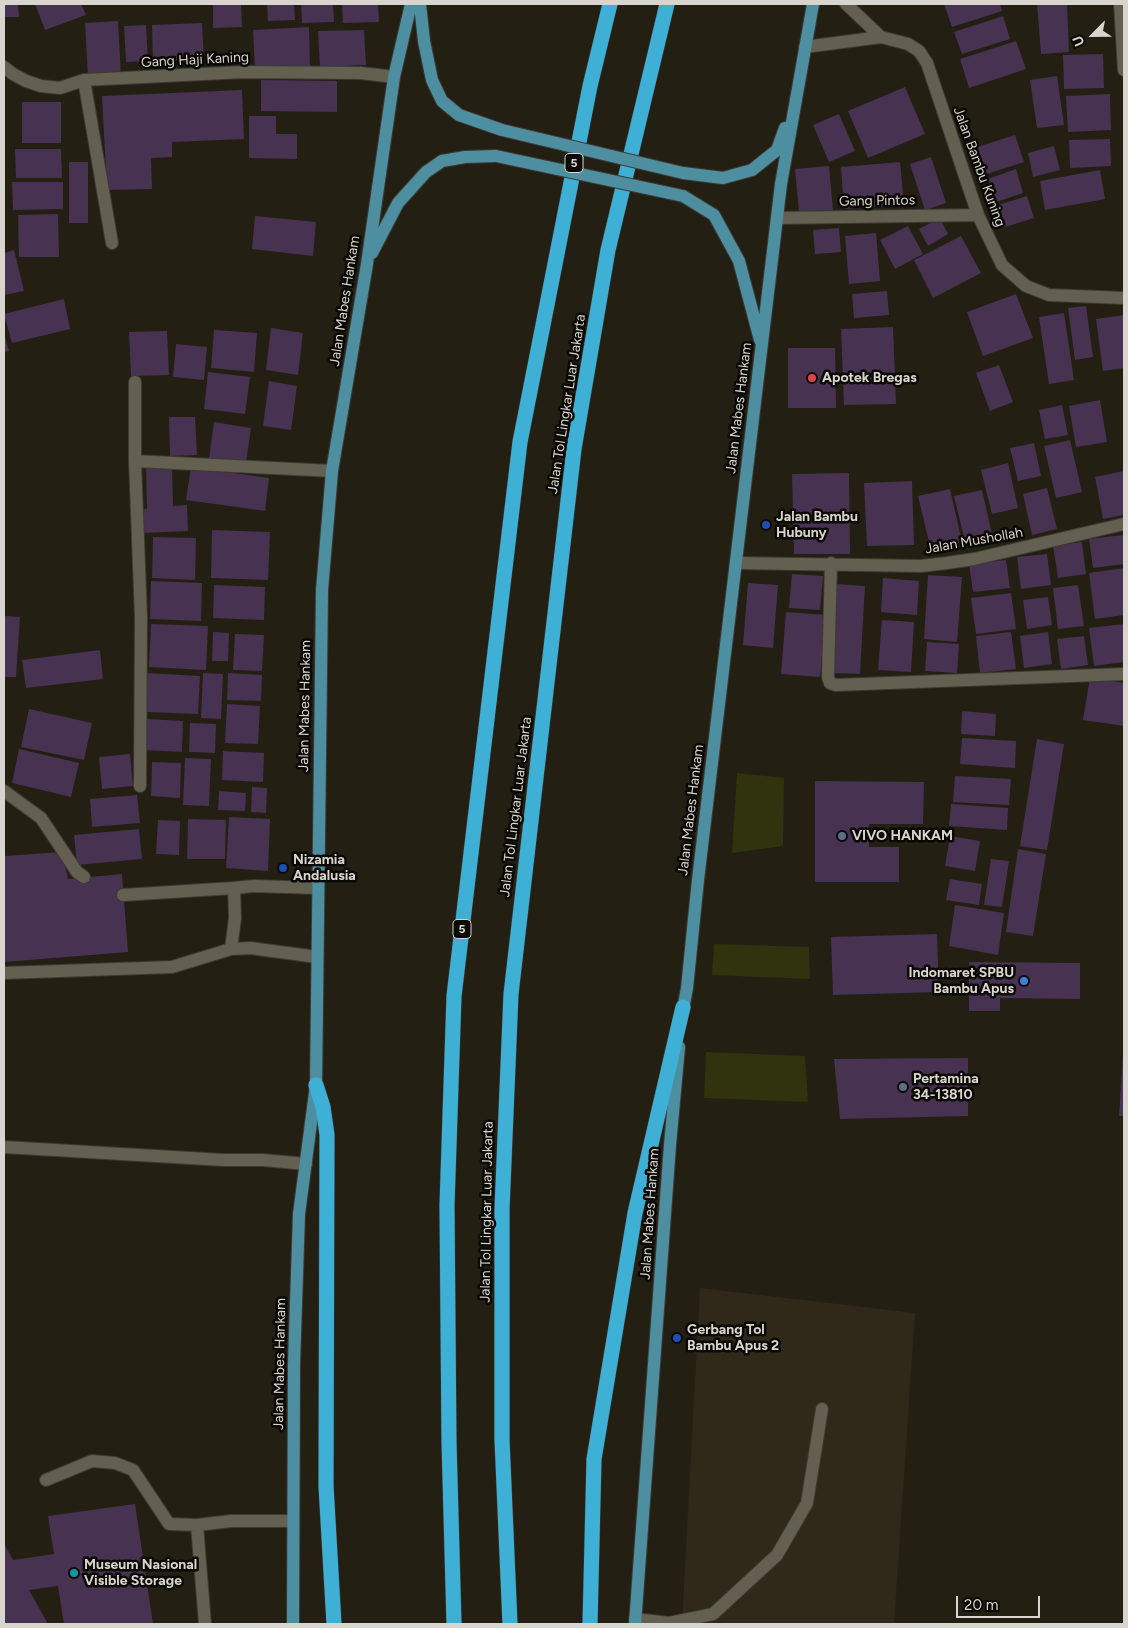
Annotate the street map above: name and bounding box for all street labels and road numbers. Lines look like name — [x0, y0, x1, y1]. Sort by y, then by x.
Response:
street label: Gang Haji Kaning — [141, 49, 249, 71]
street label: Jalan Bambu Kuning — [950, 105, 1008, 229]
road number: 5 — [565, 154, 583, 172]
street label: Gang Pintos — [839, 192, 915, 210]
street label: Jalan Mabes Hankam — [326, 235, 364, 367]
street label: Jalan Tol Lingkar Luar Jakarta — [545, 313, 589, 495]
street label: Jalan Mabes Hankam — [723, 342, 755, 474]
street label: Jalan Mushollah — [924, 524, 1024, 558]
street label: Jalan Mabes Hankam — [295, 640, 315, 772]
street label: Jalan Tol Lingkar Luar Jakarta — [497, 716, 535, 898]
street label: Jalan Mabes Hankam — [675, 744, 707, 876]
road number: 5 — [453, 920, 471, 939]
street label: Jalan Tol Lingkar Luar Jakarta — [477, 1121, 497, 1303]
street label: Jalan Mabes Hankam — [637, 1148, 663, 1280]
street label: Jalan Mabes Hankam — [270, 1298, 290, 1430]

